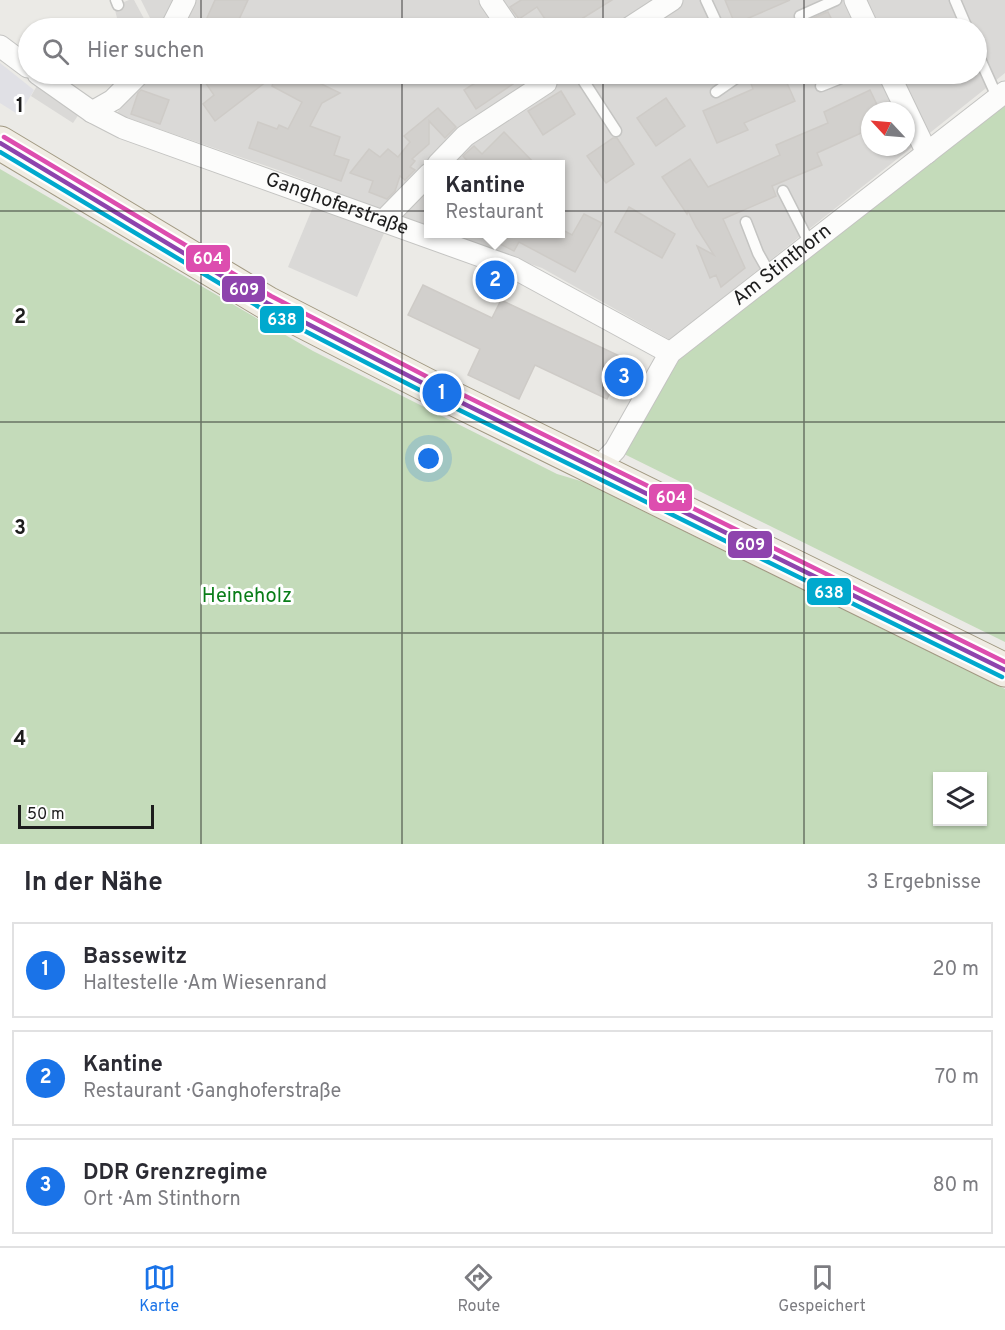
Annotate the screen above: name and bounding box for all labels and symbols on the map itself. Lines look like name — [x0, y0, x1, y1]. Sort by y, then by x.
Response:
text: 1 — [16, 94, 24, 120]
north arrow — [861, 102, 915, 156]
street label: Ganghoferstraße — [262, 167, 412, 242]
street label: Am Stinthorn — [727, 219, 837, 312]
line badge: 604 — [185, 244, 231, 273]
text: 604 — [193, 250, 223, 270]
pin: 2 — [476, 258, 514, 302]
line badge: 609 — [221, 275, 266, 303]
text: 609 — [229, 281, 259, 301]
text: 2 — [14, 305, 26, 331]
line badge: 638 — [259, 305, 305, 334]
text: 638 — [267, 311, 297, 331]
pin: 3 — [604, 354, 644, 400]
pin: 1 — [422, 370, 462, 416]
your location — [414, 444, 443, 473]
line badge: 604 — [648, 483, 693, 512]
text: 604 — [656, 489, 686, 509]
text: 3 — [14, 516, 26, 542]
line badge: 609 — [727, 530, 773, 559]
text: 609 — [735, 536, 765, 556]
line badge: 638 — [806, 577, 852, 606]
park label: Heineholz — [202, 584, 292, 610]
text: 638 — [814, 584, 844, 604]
text: 4 — [14, 727, 26, 753]
scale bar — [18, 802, 154, 830]

